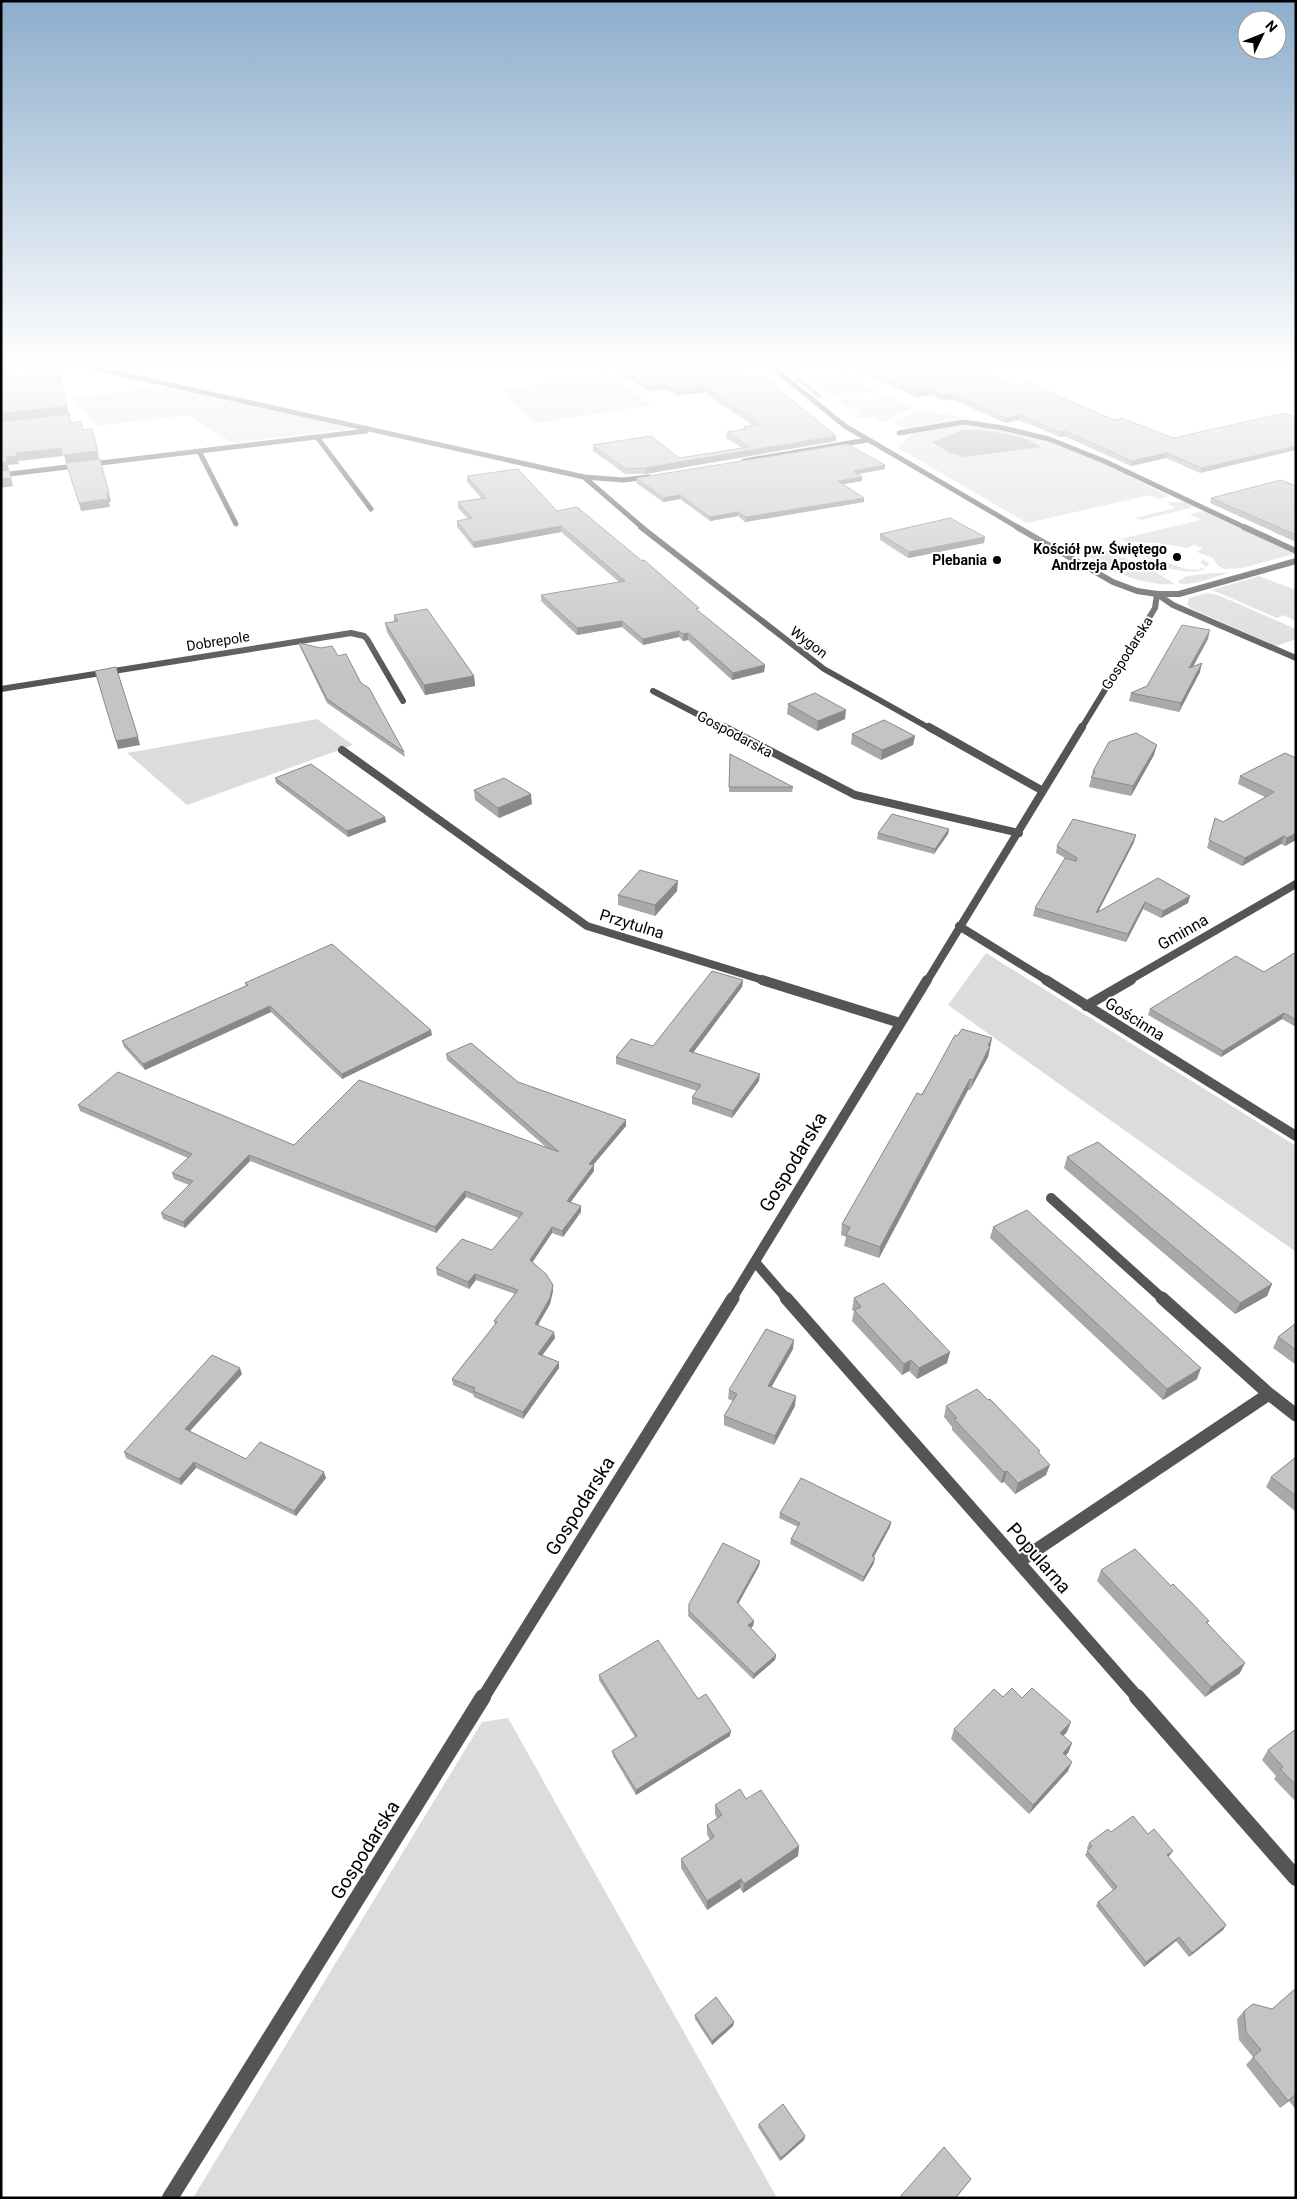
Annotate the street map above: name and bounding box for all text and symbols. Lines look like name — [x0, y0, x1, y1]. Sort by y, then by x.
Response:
north arrow — [1237, 10, 1287, 60]
text: N — [1262, 17, 1281, 35]
place label: Kościół pw. Świętego Andrzeja Apostoła — [1033, 540, 1168, 573]
marker: Kościół pw. Świętego Andrzeja Apostoła — [1171, 551, 1183, 563]
place label: Plebania — [932, 552, 988, 568]
marker: Plebania — [991, 554, 1003, 566]
street label: Gospodarska — [1098, 614, 1156, 692]
street label: Wygon — [787, 623, 831, 661]
street label: Dobrepole — [185, 628, 251, 654]
street label: Gospodarska — [695, 708, 775, 760]
street label: Przytulna — [597, 905, 667, 943]
street label: Gminna — [1154, 910, 1212, 954]
street label: Gościnna — [1102, 993, 1168, 1045]
street label: Gospodarska — [754, 1108, 832, 1216]
street label: Gospodarska — [540, 1452, 620, 1560]
street label: Popularna — [1002, 1518, 1076, 1598]
street label: Gospodarska — [325, 1796, 405, 1904]

